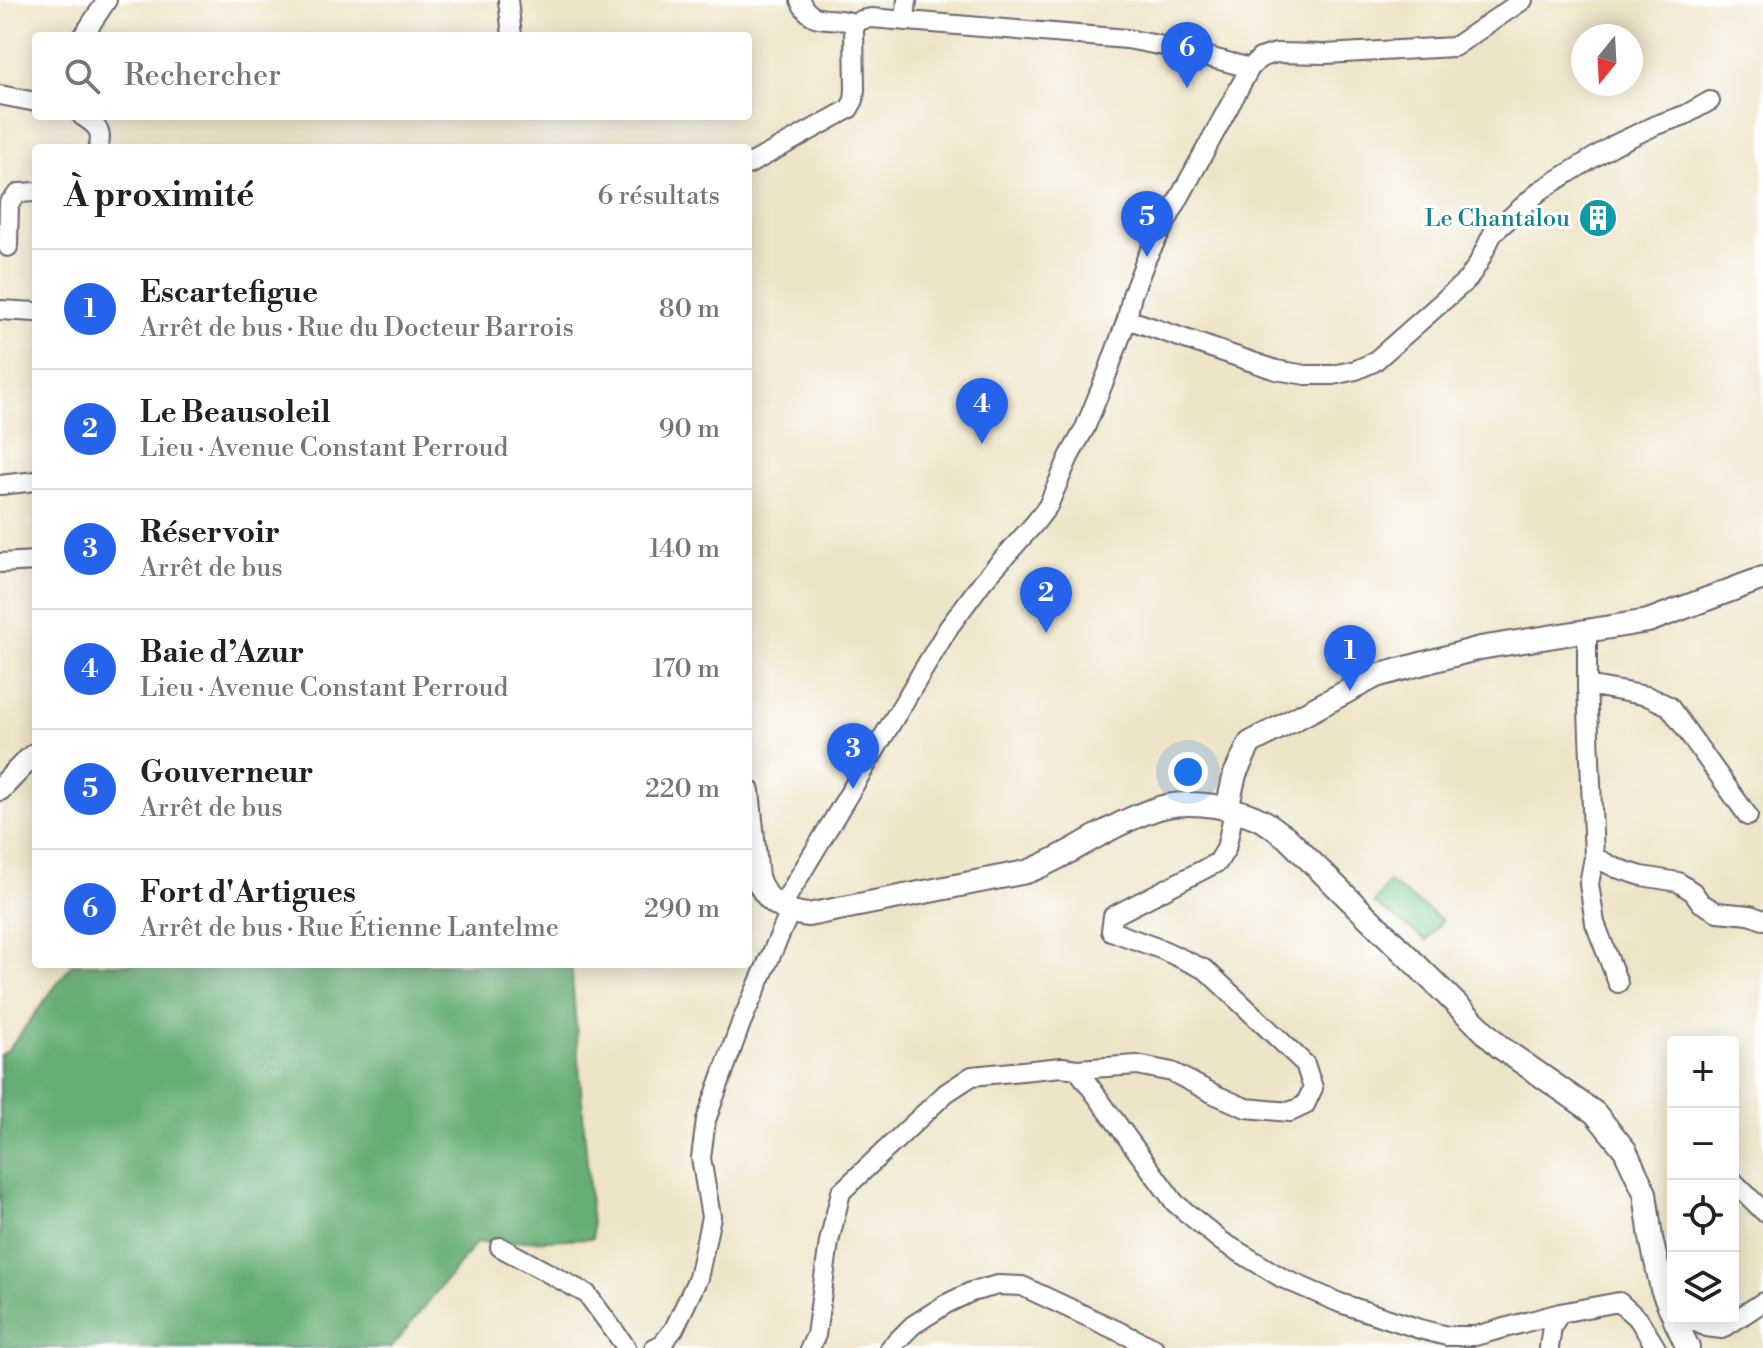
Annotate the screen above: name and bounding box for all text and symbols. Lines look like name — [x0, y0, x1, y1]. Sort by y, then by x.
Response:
pin: 6 — [1161, 22, 1213, 88]
north arrow — [1571, 24, 1643, 96]
search box — [32, 32, 752, 120]
icon: search — [60, 54, 104, 98]
text: Rechercher — [124, 57, 281, 95]
text: À proximité — [64, 175, 254, 217]
text: 6 résultats — [597, 180, 720, 212]
pin: 5 — [1121, 191, 1173, 257]
building icon: Le Chantalou — [1577, 197, 1619, 239]
place label: Le Chantalou — [1425, 204, 1570, 234]
text: Escartefigue — [140, 274, 318, 312]
text: 1 — [84, 293, 96, 325]
text: 80 m — [659, 293, 720, 325]
text: Arrêt de bus · Rue du Docteur Barrois — [140, 312, 574, 344]
pin: 4 — [956, 378, 1008, 444]
text: Le Beausoleil — [140, 394, 331, 432]
text: 2 — [82, 413, 98, 445]
text: 90 m — [659, 413, 720, 445]
text: Lieu · Avenue Constant Perroud — [140, 432, 508, 464]
text: Réservoir — [140, 514, 280, 552]
text: 3 — [82, 533, 98, 565]
text: 140 m — [649, 533, 720, 565]
text: Arrêt de bus — [140, 552, 283, 584]
pin: 2 — [1020, 567, 1072, 633]
pin: 1 — [1324, 625, 1376, 691]
text: Baie d’Azur — [140, 634, 304, 672]
text: 4 — [81, 653, 99, 685]
text: 170 m — [652, 653, 720, 685]
text: Lieu · Avenue Constant Perroud — [140, 672, 508, 704]
pin: 3 — [827, 723, 879, 789]
your location — [1168, 752, 1208, 792]
text: Gouverneur — [140, 754, 314, 792]
text: 5 — [82, 773, 98, 805]
text: 220 m — [645, 773, 720, 805]
text: Arrêt de bus — [140, 792, 283, 824]
text: Fort d'Artigues — [140, 874, 356, 912]
text: 6 — [82, 893, 98, 925]
text: 290 m — [644, 893, 720, 925]
text: Arrêt de bus · Rue Étienne Lantelme — [140, 912, 559, 944]
map controls — [1667, 1036, 1739, 1324]
button: + — [1667, 1036, 1739, 1108]
button: − — [1667, 1108, 1739, 1180]
button: locate — [1667, 1180, 1739, 1252]
button: layers — [1667, 1252, 1739, 1324]

